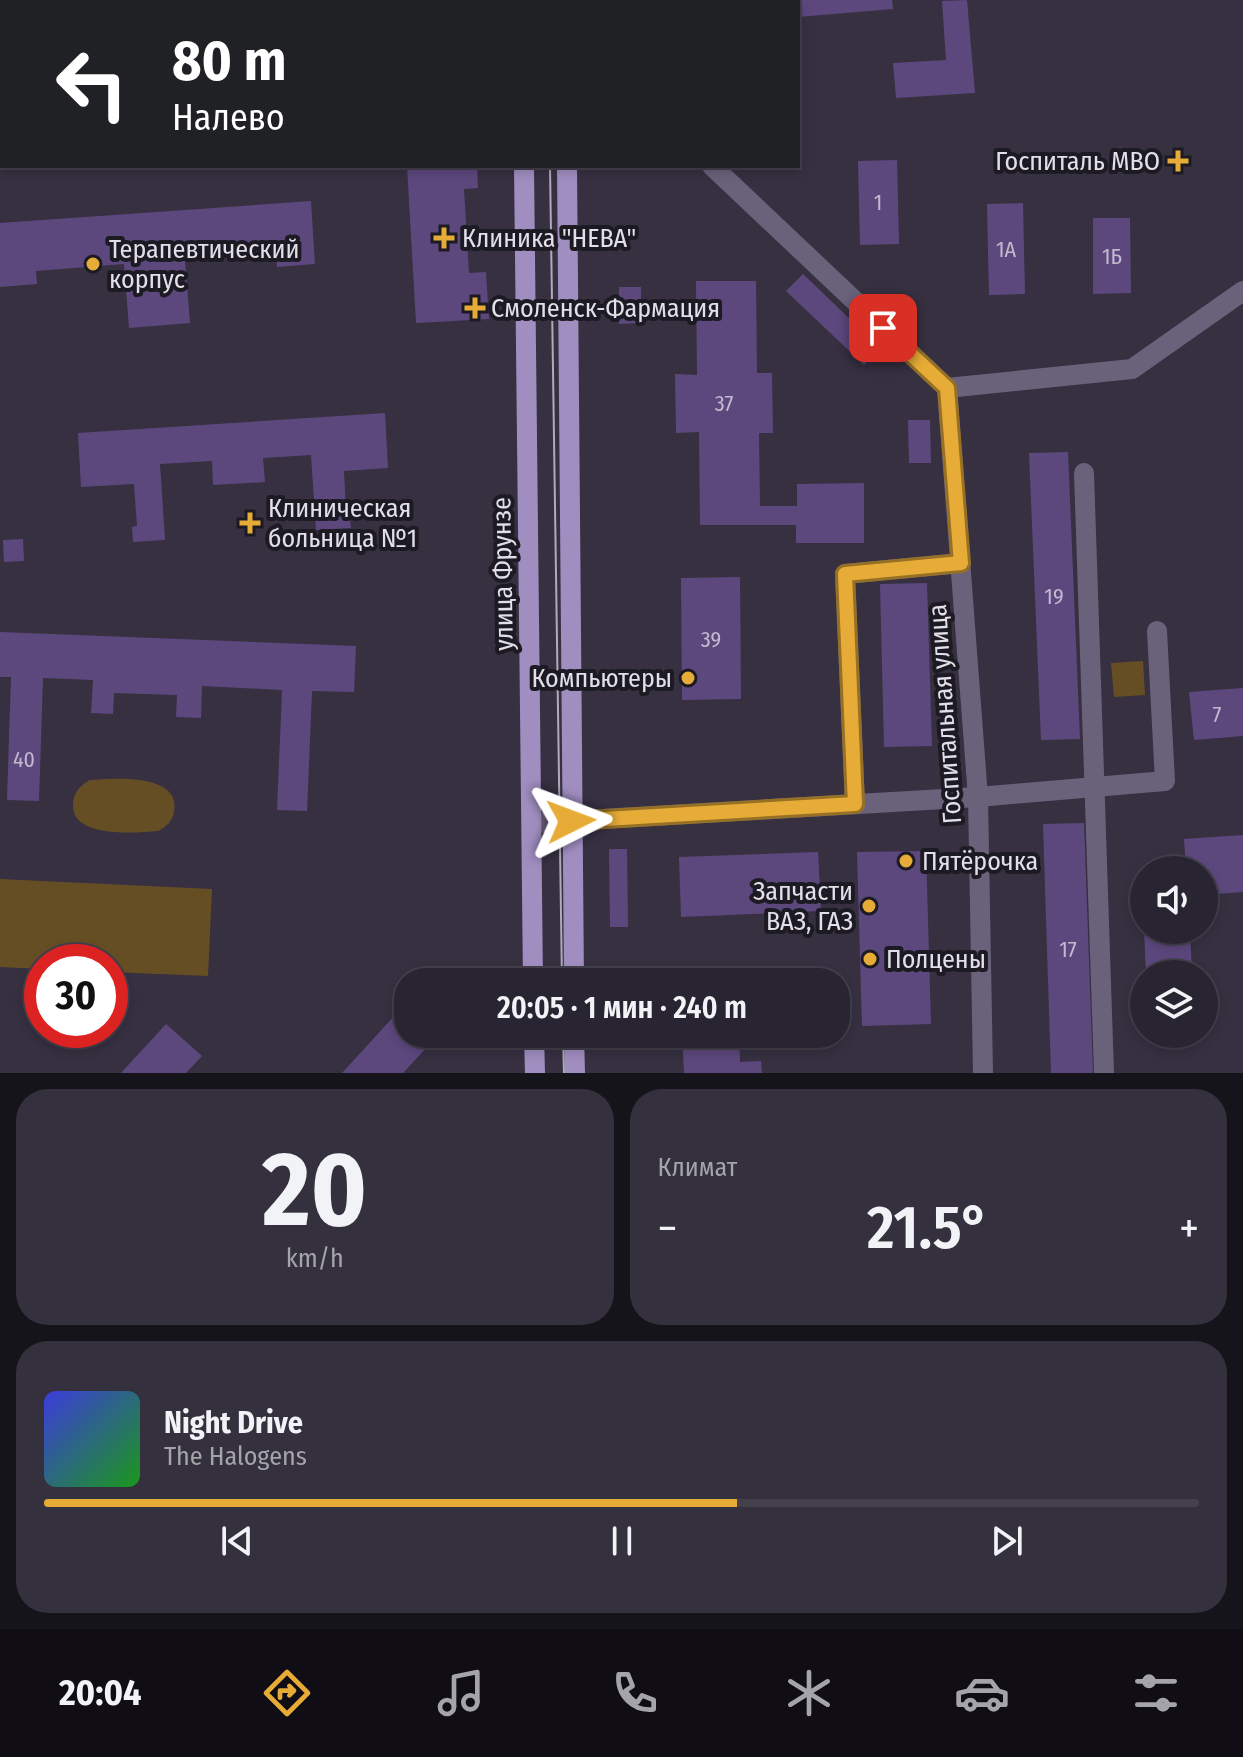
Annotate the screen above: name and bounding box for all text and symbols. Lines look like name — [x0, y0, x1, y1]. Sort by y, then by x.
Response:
text: 80 m — [172, 28, 287, 95]
icon: left — [40, 32, 144, 136]
text: Налево — [172, 96, 285, 140]
place label: Госпиталь МВО — [995, 146, 1160, 177]
marker: Госпиталь МВО — [1167, 150, 1189, 172]
house number: 1 — [874, 189, 882, 216]
place label: Клиника "НЕВА" — [462, 223, 636, 254]
marker: Клиника "НЕВА" — [433, 227, 455, 249]
place label: Терапевтический корпус — [109, 234, 299, 295]
house number: 1А — [996, 236, 1017, 263]
house number: 1Б — [1102, 243, 1122, 270]
marker: Терапевтический корпус — [84, 255, 102, 273]
place label: Смоленск-Фармация — [491, 293, 720, 324]
pin — [849, 294, 917, 362]
marker: Смоленск-Фармация — [466, 299, 484, 317]
icon: arrive — [861, 306, 905, 350]
house number: 37 — [715, 390, 733, 417]
place label: Клиническая больница №1 — [268, 493, 417, 554]
street label: улица Фрунзе — [486, 497, 520, 651]
marker: Клиническая больница №1 — [239, 512, 261, 534]
house number: 19 — [1044, 583, 1064, 610]
street label: Госпитальная улица — [922, 603, 968, 825]
house number: 39 — [701, 626, 721, 653]
place label: Компьютеры — [531, 663, 672, 694]
marker: Компьютеры — [679, 669, 697, 687]
house number: 7 — [1213, 701, 1222, 728]
house number: 40 — [13, 746, 35, 773]
position arrow — [529, 779, 613, 863]
place label: Пятёрочка — [922, 846, 1038, 877]
marker: Пятёрочка — [897, 852, 915, 870]
map controls — [1130, 856, 1218, 1048]
button: sound — [1130, 856, 1218, 944]
place label: Запчаcти ВАЗ, ГАЗ — [753, 876, 853, 937]
marker: Запчаcти ВАЗ, ГАЗ — [860, 897, 878, 915]
house number: 17 — [1059, 936, 1077, 963]
speed limit sign: 30 — [24, 944, 128, 1048]
place label: Полцены — [886, 944, 986, 975]
marker: Полцены — [861, 950, 879, 968]
button: layers — [1130, 960, 1218, 1048]
text: 20:05 · 1 мин · 240 m — [497, 990, 747, 1026]
text: 20 — [262, 1128, 367, 1253]
text: Климат — [658, 1152, 737, 1183]
text: 21.5° — [867, 1192, 989, 1264]
text: − — [658, 1202, 677, 1255]
text: + — [1179, 1202, 1199, 1255]
text: km/h — [286, 1243, 344, 1274]
text: Night Drive — [164, 1405, 303, 1441]
text: The Halogens — [164, 1441, 307, 1472]
icon: previous — [215, 1519, 259, 1563]
icon: pause — [600, 1519, 644, 1563]
icon: next — [985, 1519, 1029, 1563]
icon: directions — [259, 1665, 315, 1721]
icon: music — [433, 1665, 489, 1721]
icon: phone — [607, 1665, 663, 1721]
icon: climate — [781, 1665, 837, 1721]
icon: car — [954, 1665, 1010, 1721]
icon: filters — [1128, 1665, 1184, 1721]
text: 20:04 — [59, 1671, 142, 1715]

